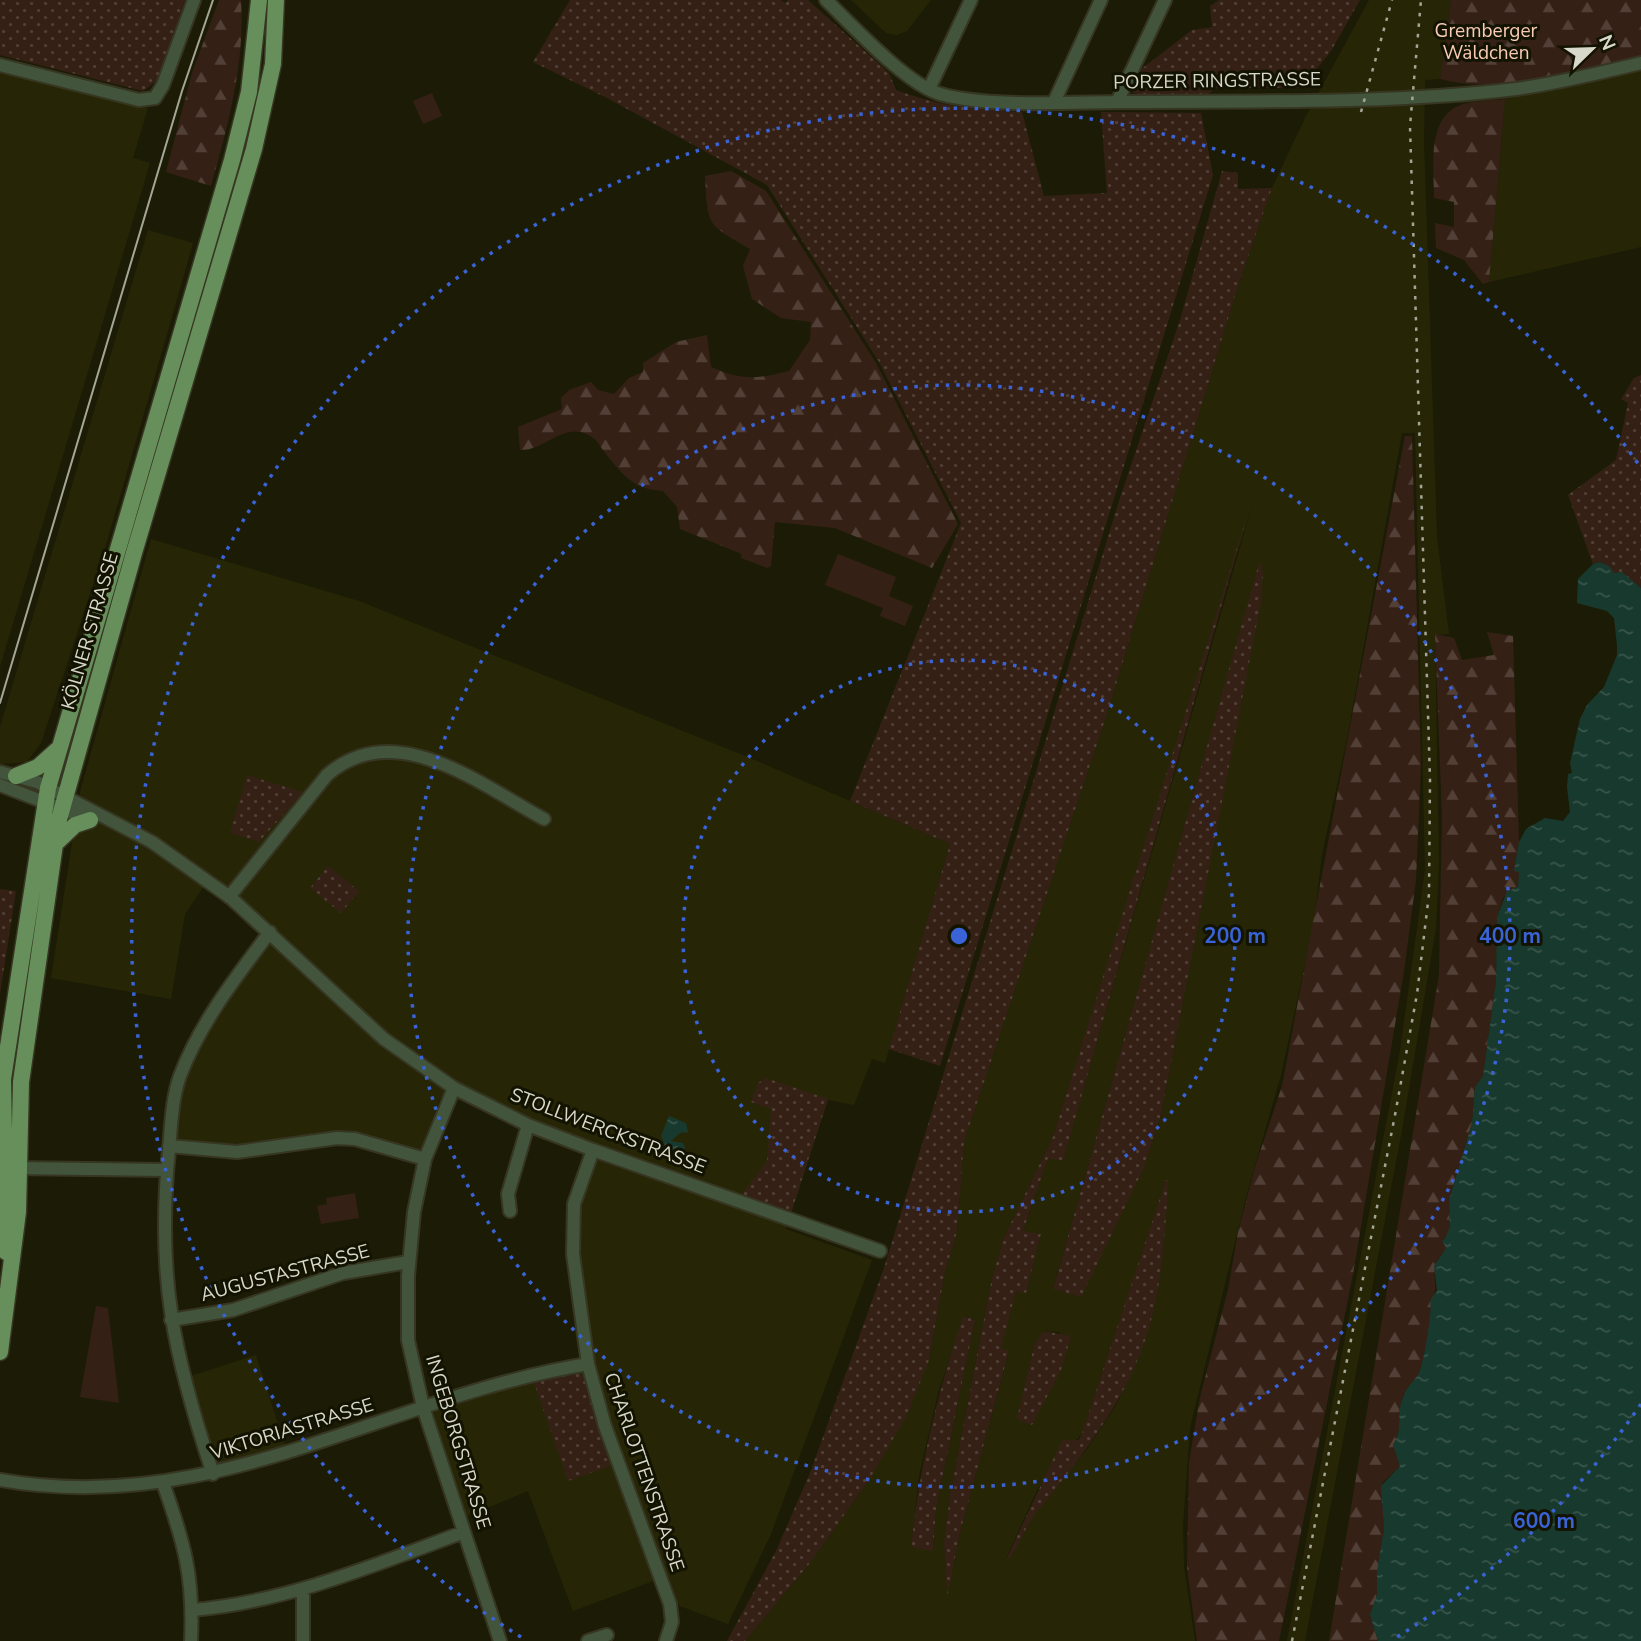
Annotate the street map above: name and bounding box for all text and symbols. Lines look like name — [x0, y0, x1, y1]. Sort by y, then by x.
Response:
north arrow — [1557, 14, 1627, 84]
park label: Gremberger Wäldchen — [1435, 18, 1538, 66]
text: N — [1592, 31, 1621, 54]
street label: PORZER RINGSTRASSE — [1113, 66, 1321, 96]
street label: KÖLNER STRASSE — [55, 549, 125, 713]
text: 200 m — [1204, 922, 1266, 950]
text: 400 m — [1479, 922, 1541, 950]
centre of rings — [947, 924, 971, 948]
street label: STOLLWERCKSTRASSE — [506, 1082, 710, 1180]
street label: AUGUSTASTRASSE — [198, 1238, 372, 1308]
street label: INGEBORGSTRASSE — [419, 1352, 497, 1532]
street label: CHARLOTTENSTRASSE — [598, 1369, 690, 1575]
street label: VIKTORIASTRASSE — [206, 1392, 377, 1466]
text: 600 m — [1513, 1507, 1575, 1535]

